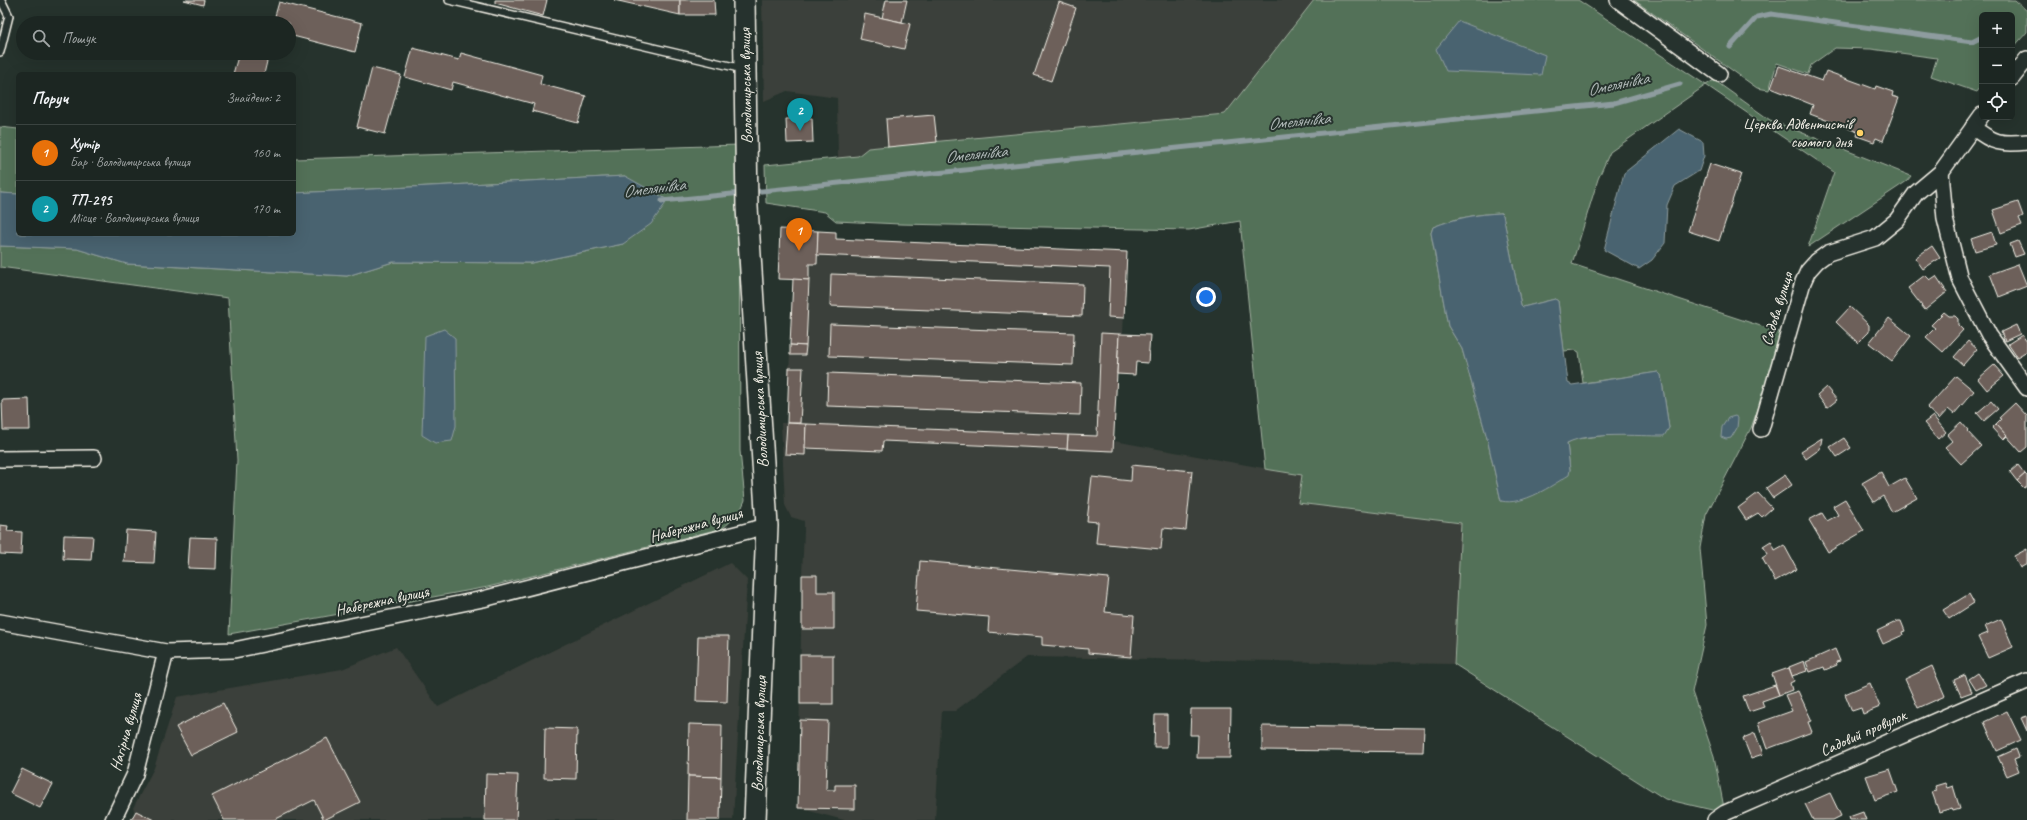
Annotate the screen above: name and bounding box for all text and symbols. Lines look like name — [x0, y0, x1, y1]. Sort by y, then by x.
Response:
map controls — [1979, 12, 2015, 120]
button: + — [1979, 12, 2015, 48]
search box — [16, 16, 296, 60]
icon: search — [30, 27, 52, 49]
street label: Володимирська вулиця — [735, 27, 757, 144]
text: Пошук — [62, 29, 95, 48]
button: − — [1979, 48, 2015, 84]
water label: Омелянівка — [1585, 67, 1652, 101]
button: locate — [1979, 84, 2015, 120]
text: Поруч — [32, 88, 68, 109]
text: Знайдено: 2 — [226, 90, 280, 106]
pin: 2 — [787, 98, 813, 131]
water label: Омелянівка — [1267, 107, 1333, 135]
place label: Церква Адвентистів сьомого дня — [1743, 114, 1856, 152]
marker: Церква Адвентистів сьомого дня — [1855, 128, 1865, 138]
text: Хутір — [70, 135, 99, 154]
water label: Омелянівка — [944, 140, 1010, 168]
text: 1 — [42, 145, 48, 161]
text: 160 m — [252, 145, 280, 161]
text: Бар · Володимирська вулиця — [70, 154, 190, 170]
water label: Омелянівка — [622, 174, 688, 202]
text: ТП-295 — [70, 191, 112, 210]
text: 2 — [42, 201, 48, 217]
text: 170 m — [252, 201, 280, 217]
text: Місце · Володимирська вулиця — [70, 210, 198, 226]
pin: 1 — [786, 218, 812, 251]
street label: Садова вулиця — [1756, 268, 1798, 348]
your location — [1196, 287, 1216, 307]
street label: Володимирська вулиця — [747, 351, 773, 468]
street label: Набережна вулиця — [647, 503, 746, 547]
street label: Набережна вулиця — [333, 581, 432, 621]
street label: Володимирська вулиця — [747, 675, 771, 792]
street label: Нагірна вулиця — [105, 689, 147, 773]
street label: Садовий провулок — [1817, 705, 1910, 761]

